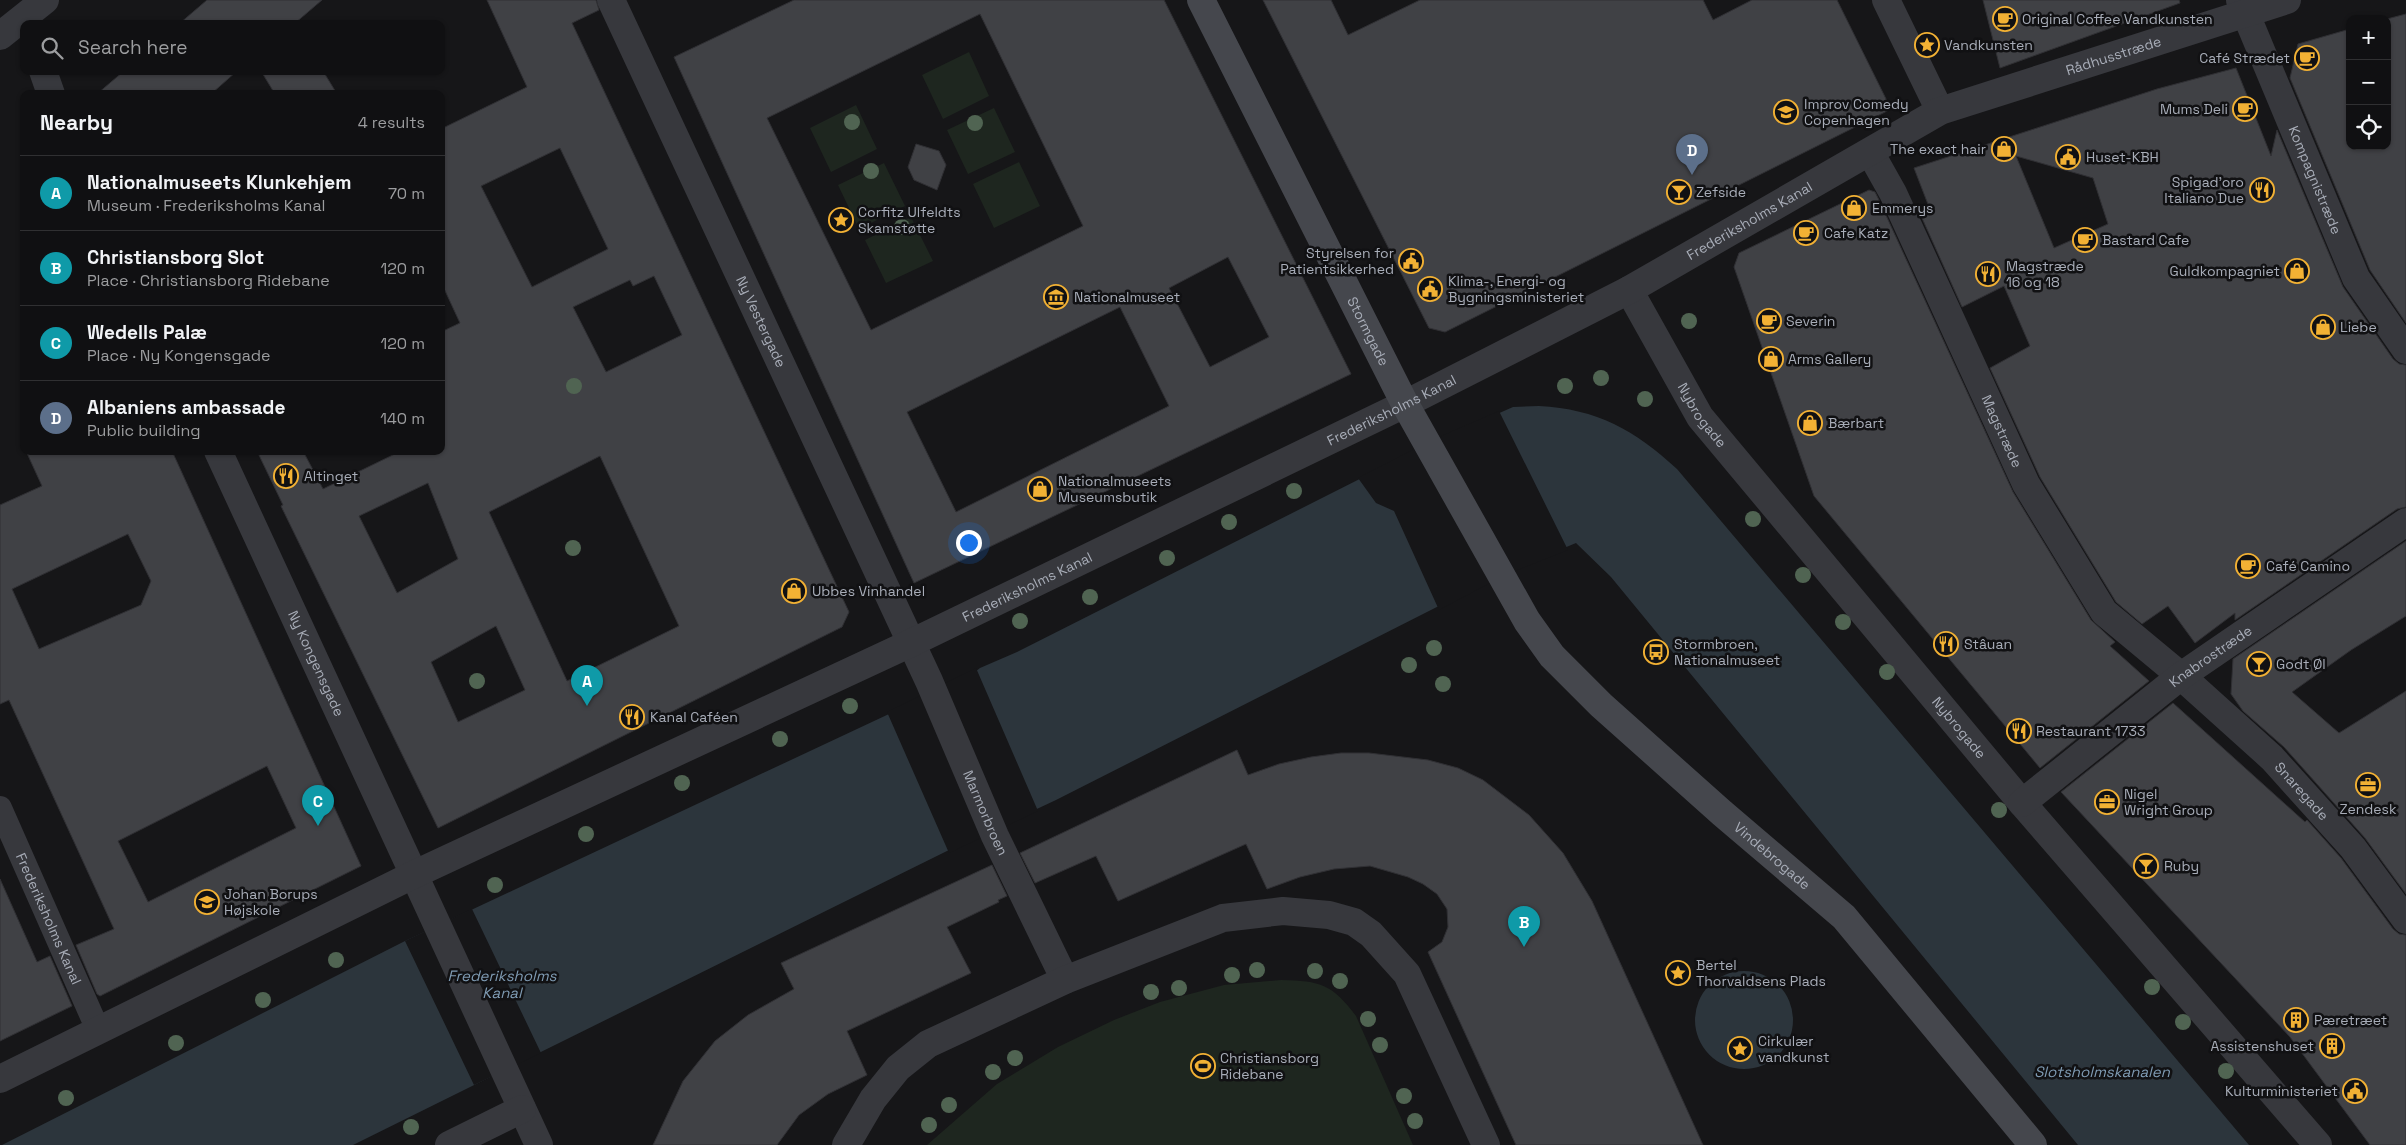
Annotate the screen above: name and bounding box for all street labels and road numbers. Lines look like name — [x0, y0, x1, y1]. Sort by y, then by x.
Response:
street label: Rådhusstræde — [2063, 32, 2163, 79]
street label: Kompagnistræde — [2284, 123, 2346, 237]
street label: Frederiksholms Kanal — [1683, 177, 1815, 264]
street label: Ny Vestergade — [732, 273, 790, 370]
street label: Stormgade — [1343, 294, 1393, 369]
street label: Frederiksholms Kanal — [1324, 370, 1459, 449]
street label: Nybrogade — [1674, 380, 1731, 451]
street label: Magstræde — [1978, 392, 2026, 470]
street label: Frederiksholms Kanal — [959, 548, 1095, 626]
street label: Ny Kongensgade — [284, 608, 348, 719]
street label: Knabrostræde — [2165, 621, 2255, 691]
street label: Nybrogade — [1928, 693, 1990, 762]
street label: Snaregade — [2271, 758, 2333, 824]
street label: Marmorbroen — [959, 768, 1012, 858]
street label: Vindebrogade — [1730, 818, 1814, 893]
street label: Frederiksholms Kanal — [12, 850, 86, 987]

